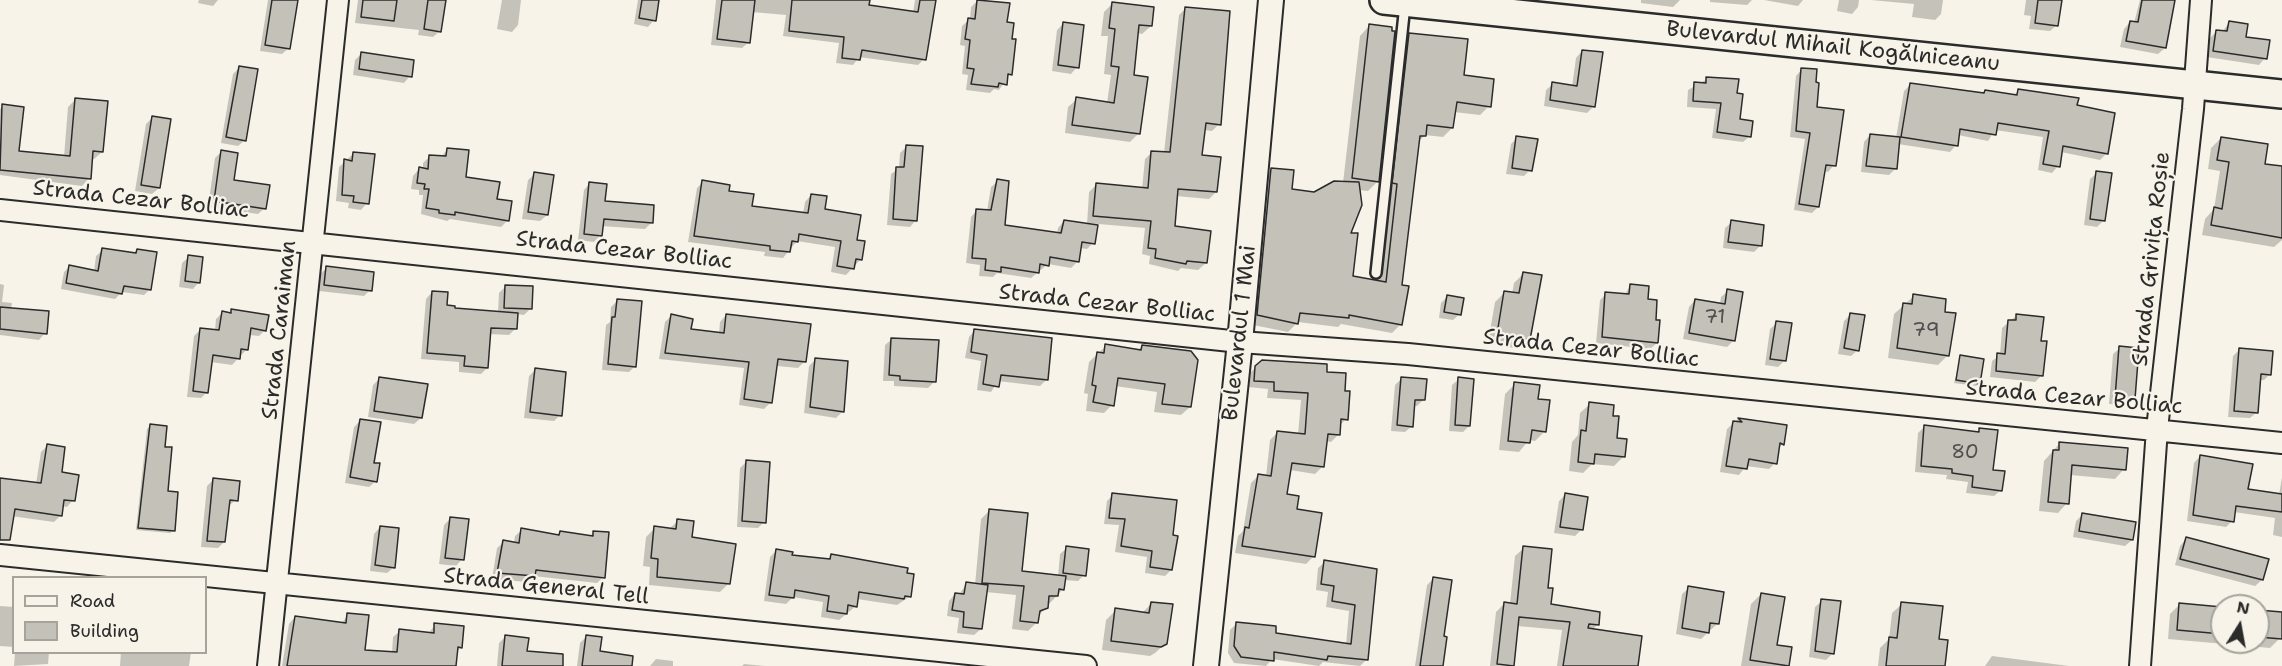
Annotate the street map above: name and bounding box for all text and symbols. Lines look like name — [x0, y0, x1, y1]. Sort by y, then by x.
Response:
street label: Bulevardul Mihail Kogălniceanu — [1665, 16, 2001, 78]
street label: Strada Grivița Roșie — [2128, 150, 2176, 368]
street label: Strada Cezar Bolliac — [31, 175, 251, 225]
street label: Strada Cezar Bolliac — [514, 226, 734, 276]
street label: Strada Caraiman — [257, 239, 303, 421]
street label: Bulevardul 1 Mai — [1218, 244, 1262, 422]
street label: Strada Cezar Bolliac — [997, 279, 1217, 329]
house number: 71 — [1704, 306, 1726, 330]
house number: 79 — [1912, 319, 1940, 343]
street label: Strada Cezar Bolliac — [1481, 324, 1701, 374]
street label: Strada Cezar Bolliac — [1964, 375, 2184, 421]
house number: 80 — [1951, 441, 1979, 465]
street label: Strada General Tell — [442, 563, 650, 611]
legend — [12, 576, 207, 654]
text: Road — [70, 589, 115, 613]
north arrow — [2210, 594, 2270, 654]
text: N — [2235, 596, 2251, 619]
text: Building — [70, 619, 139, 643]

